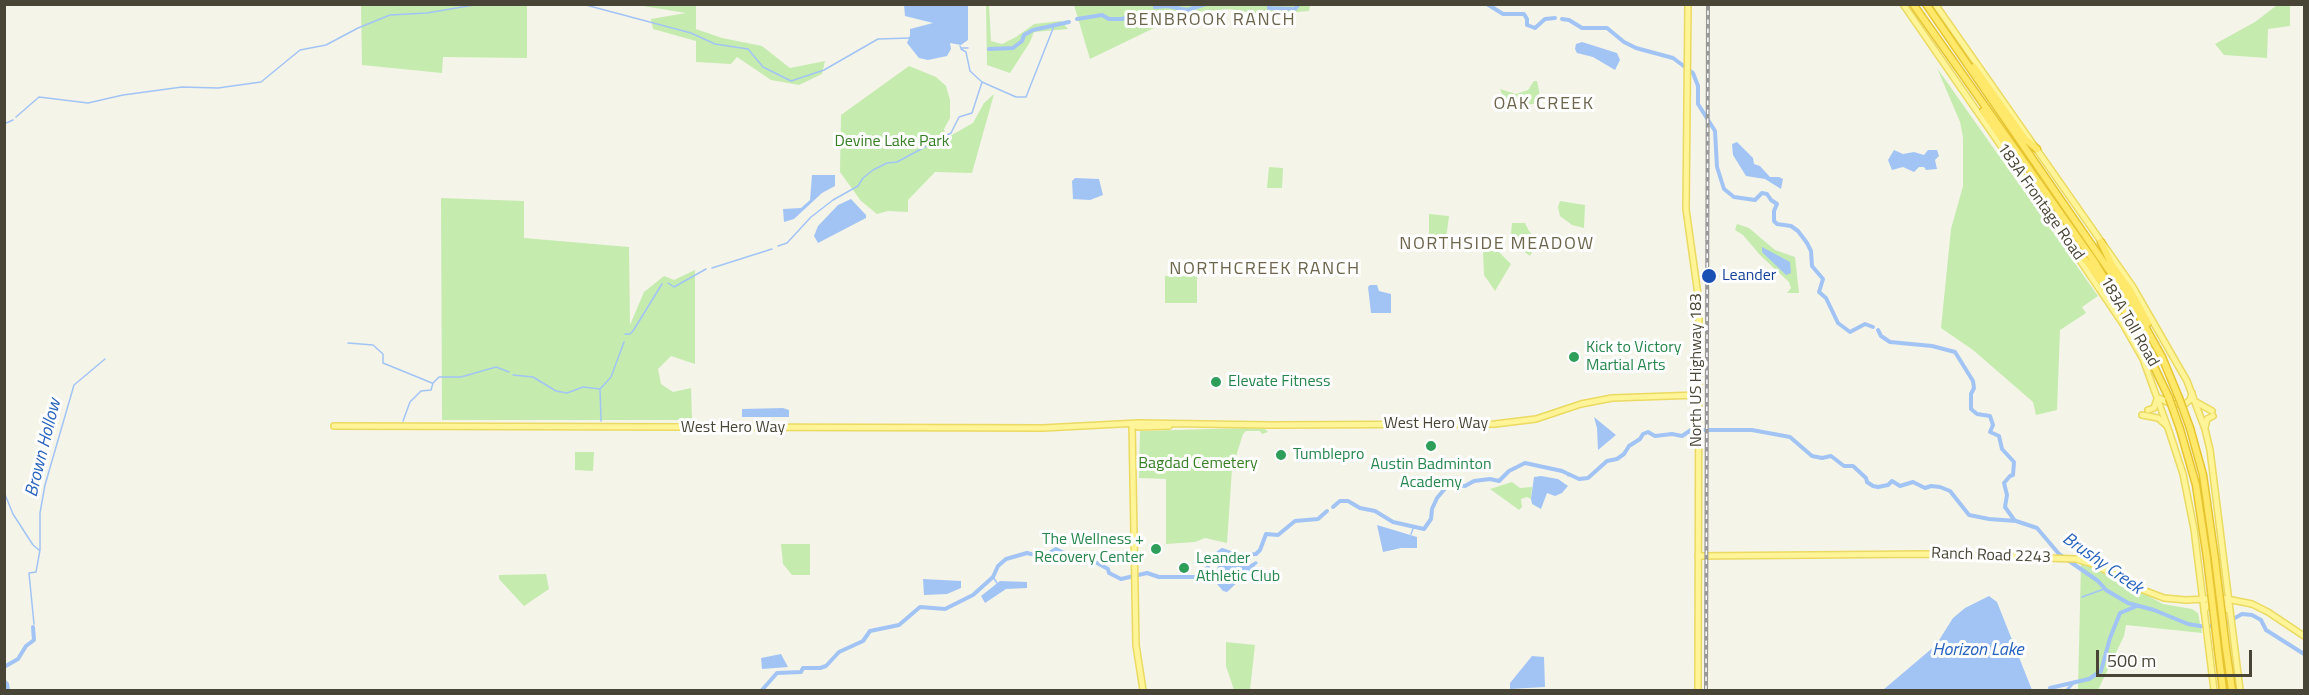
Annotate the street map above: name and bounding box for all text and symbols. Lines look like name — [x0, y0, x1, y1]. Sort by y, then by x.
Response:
district label: BENBROOK RANCH — [1126, 10, 1296, 32]
district label: OAK CREEK — [1493, 94, 1595, 116]
park label: Devine Lake Park — [834, 132, 950, 152]
street label: 183A Frontage Road — [1992, 140, 2088, 264]
district label: NORTHSIDE MEADOW — [1399, 234, 1595, 256]
district label: NORTHCREEK RANCH — [1169, 259, 1361, 281]
place label: Leander — [1722, 266, 1776, 286]
marker: Leander — [1700, 267, 1718, 285]
street label: 183A Toll Road — [2095, 274, 2163, 370]
street label: North US Highway 183 — [1687, 293, 1707, 447]
place label: Kick to Victory Martial Arts — [1586, 338, 1681, 376]
marker: Kick to Victory Martial Arts — [1567, 350, 1581, 364]
place label: Elevate Fitness — [1228, 372, 1330, 392]
marker: Elevate Fitness — [1209, 375, 1223, 389]
water label: Brown Hollow — [21, 397, 67, 499]
street label: West Hero Way — [1384, 414, 1488, 434]
street label: West Hero Way — [681, 418, 785, 438]
marker: Austin Badminton Academy — [1424, 439, 1438, 453]
place label: Tumblepro — [1293, 445, 1364, 465]
marker: Tumblepro — [1274, 448, 1288, 462]
park label: Bagdad Cemetery — [1138, 454, 1258, 474]
place label: Austin Badminton Academy — [1370, 455, 1492, 493]
water label: Brushy Creek — [2058, 529, 2146, 599]
place label: The Wellness + Recovery Center — [1034, 530, 1144, 568]
marker: The Wellness + Recovery Center — [1149, 542, 1163, 556]
street label: Ranch Road 2243 — [1931, 544, 2051, 568]
place label: Leander Athletic Club — [1196, 549, 1280, 587]
marker: Leander Athletic Club — [1177, 561, 1191, 575]
scale bar — [2099, 638, 2255, 676]
water label: Horizon Lake — [1932, 640, 2024, 662]
text: 500 m — [2107, 647, 2156, 674]

